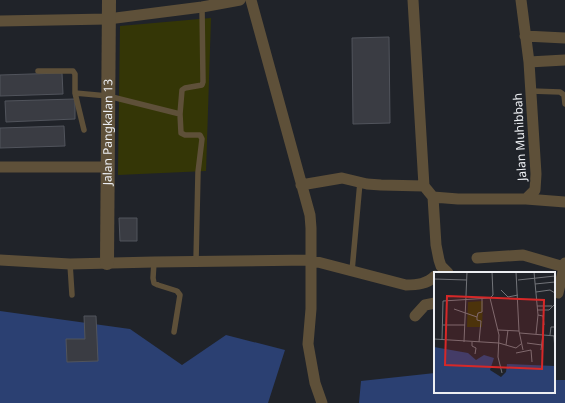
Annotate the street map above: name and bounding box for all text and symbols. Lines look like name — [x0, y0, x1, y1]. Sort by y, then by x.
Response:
street label: Jalan Pangkalan 13 — [99, 79, 116, 186]
street label: Jalan Muhibbah — [509, 93, 530, 182]
inset map — [434, 272, 555, 393]

